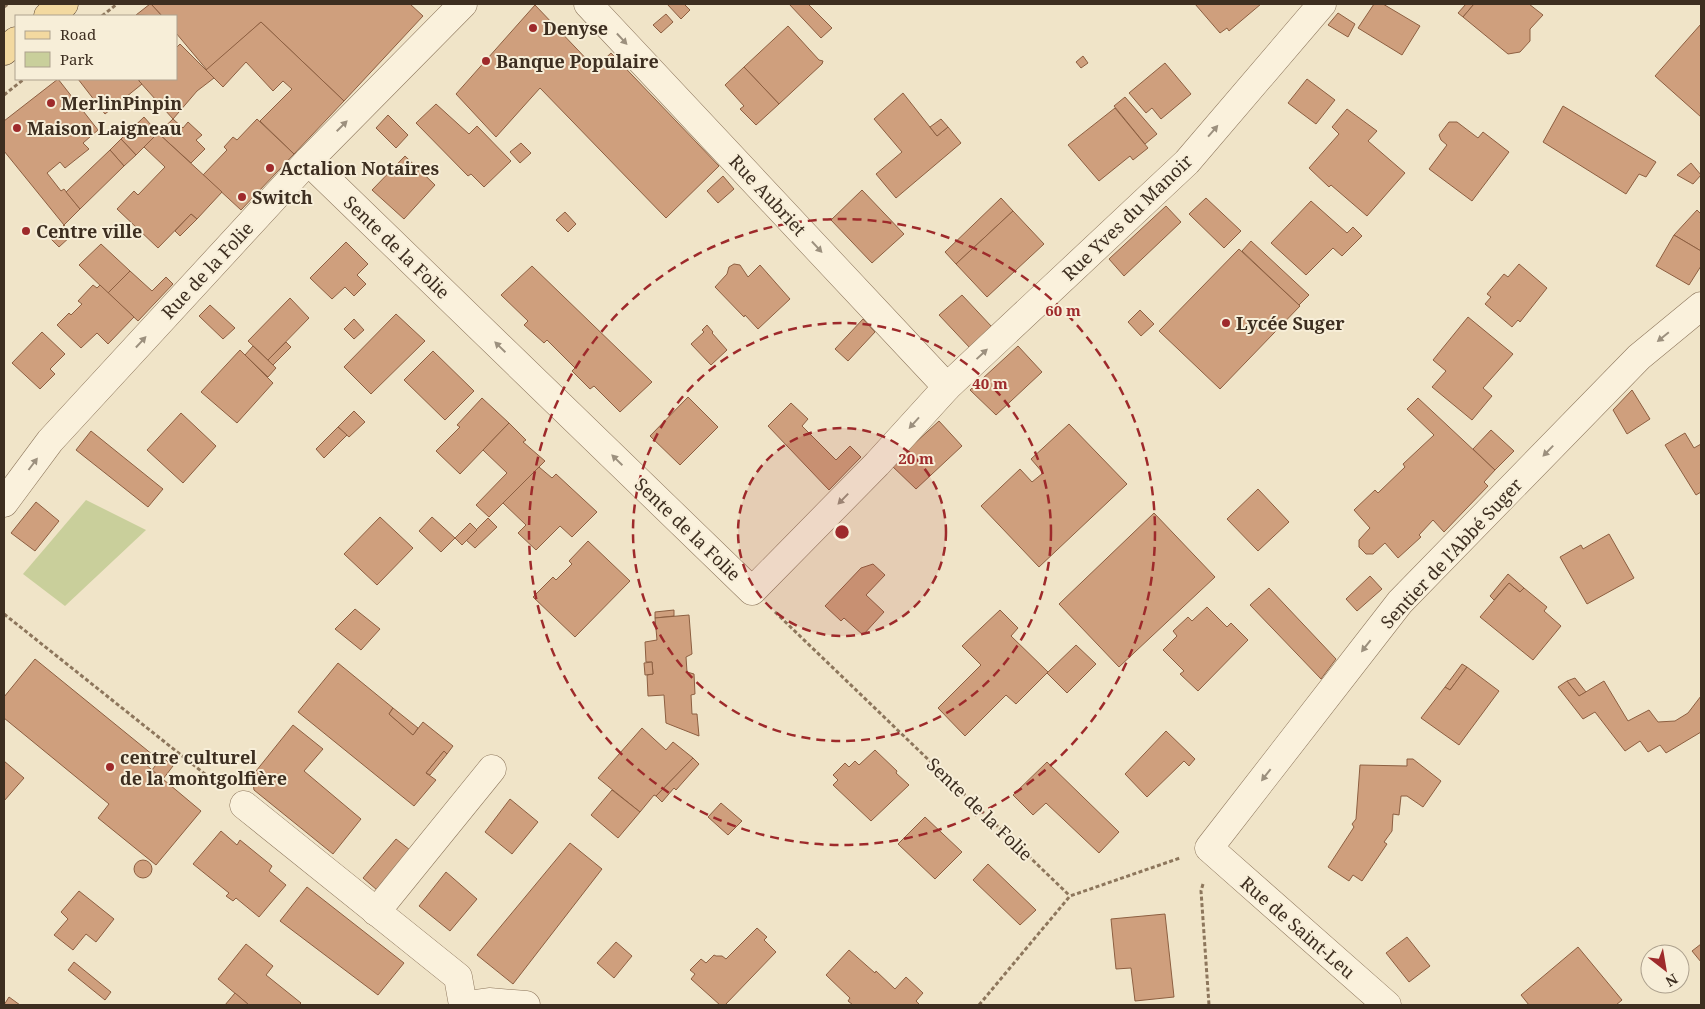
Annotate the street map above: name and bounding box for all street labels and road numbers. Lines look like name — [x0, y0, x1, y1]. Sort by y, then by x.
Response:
street label: Rue Yves du Manoir — [1057, 148, 1198, 285]
street label: Rue Aubriet — [724, 149, 812, 241]
street label: Sente de la Folie — [339, 190, 455, 304]
street label: Rue de la Folie — [156, 216, 258, 324]
street label: Sente de la Folie — [630, 472, 746, 586]
street label: Sentier de l'Abbé Suger — [1375, 472, 1527, 633]
street label: Sente de la Folie — [922, 752, 1038, 866]
street label: Rue de Saint-Leu — [1236, 871, 1361, 984]

